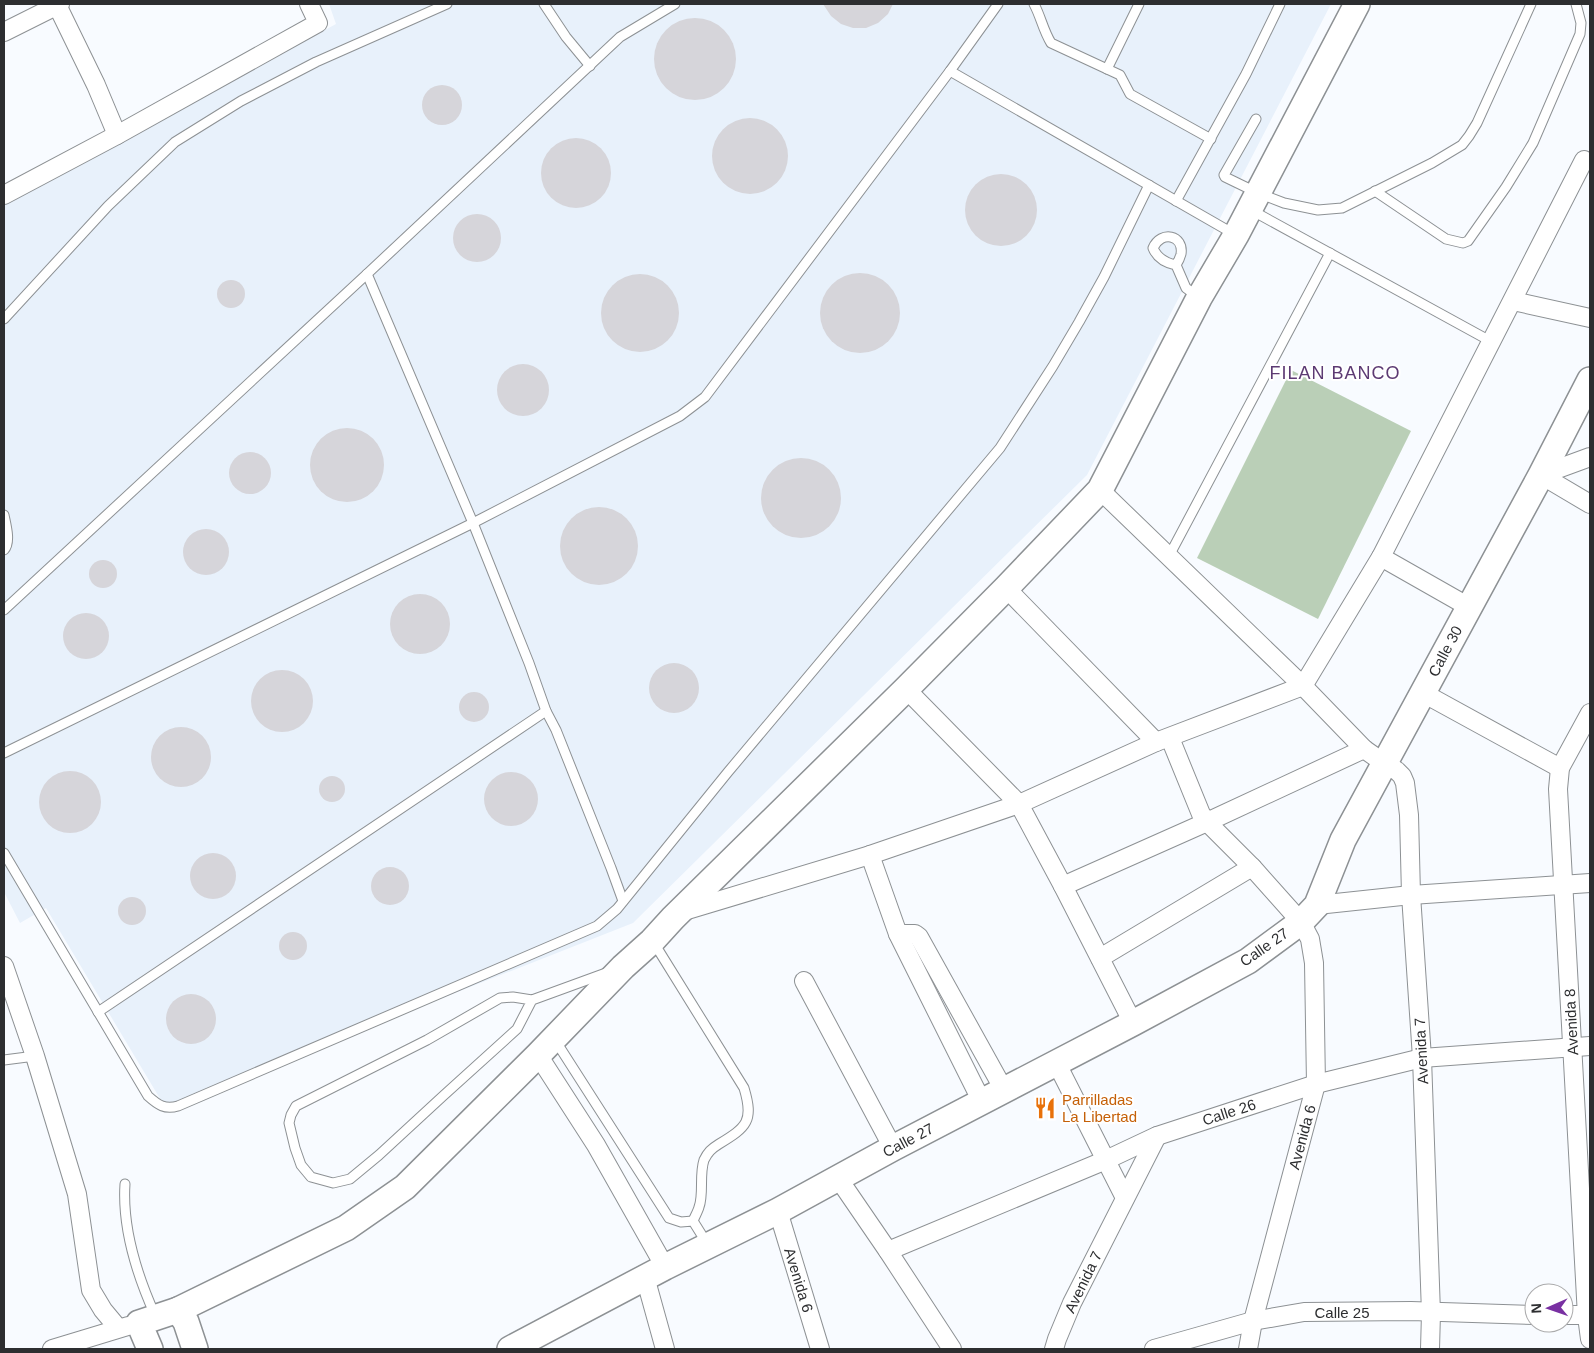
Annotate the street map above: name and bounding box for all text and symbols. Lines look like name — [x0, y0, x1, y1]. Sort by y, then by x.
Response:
district label: FILAN BANCO — [1269, 363, 1401, 383]
street label: Calle 30 — [1425, 623, 1465, 679]
street label: Calle 27 — [1237, 924, 1291, 970]
street label: Avenida 8 — [1561, 988, 1581, 1056]
street label: Avenida 7 — [1411, 1017, 1431, 1085]
place label: Parrilladas La Libertad — [1062, 1091, 1137, 1125]
restaurant icon: Parrilladas La Libertad — [1032, 1095, 1058, 1121]
street label: Calle 26 — [1200, 1095, 1258, 1129]
street label: Avenida 6 — [1285, 1103, 1319, 1171]
street label: Calle 27 — [880, 1120, 936, 1160]
street label: Avenida 6 — [781, 1246, 817, 1314]
street label: Avenida 7 — [1061, 1248, 1105, 1316]
north arrow — [1524, 1283, 1574, 1333]
text: N — [1528, 1303, 1544, 1314]
street label: Calle 25 — [1314, 1304, 1370, 1321]

